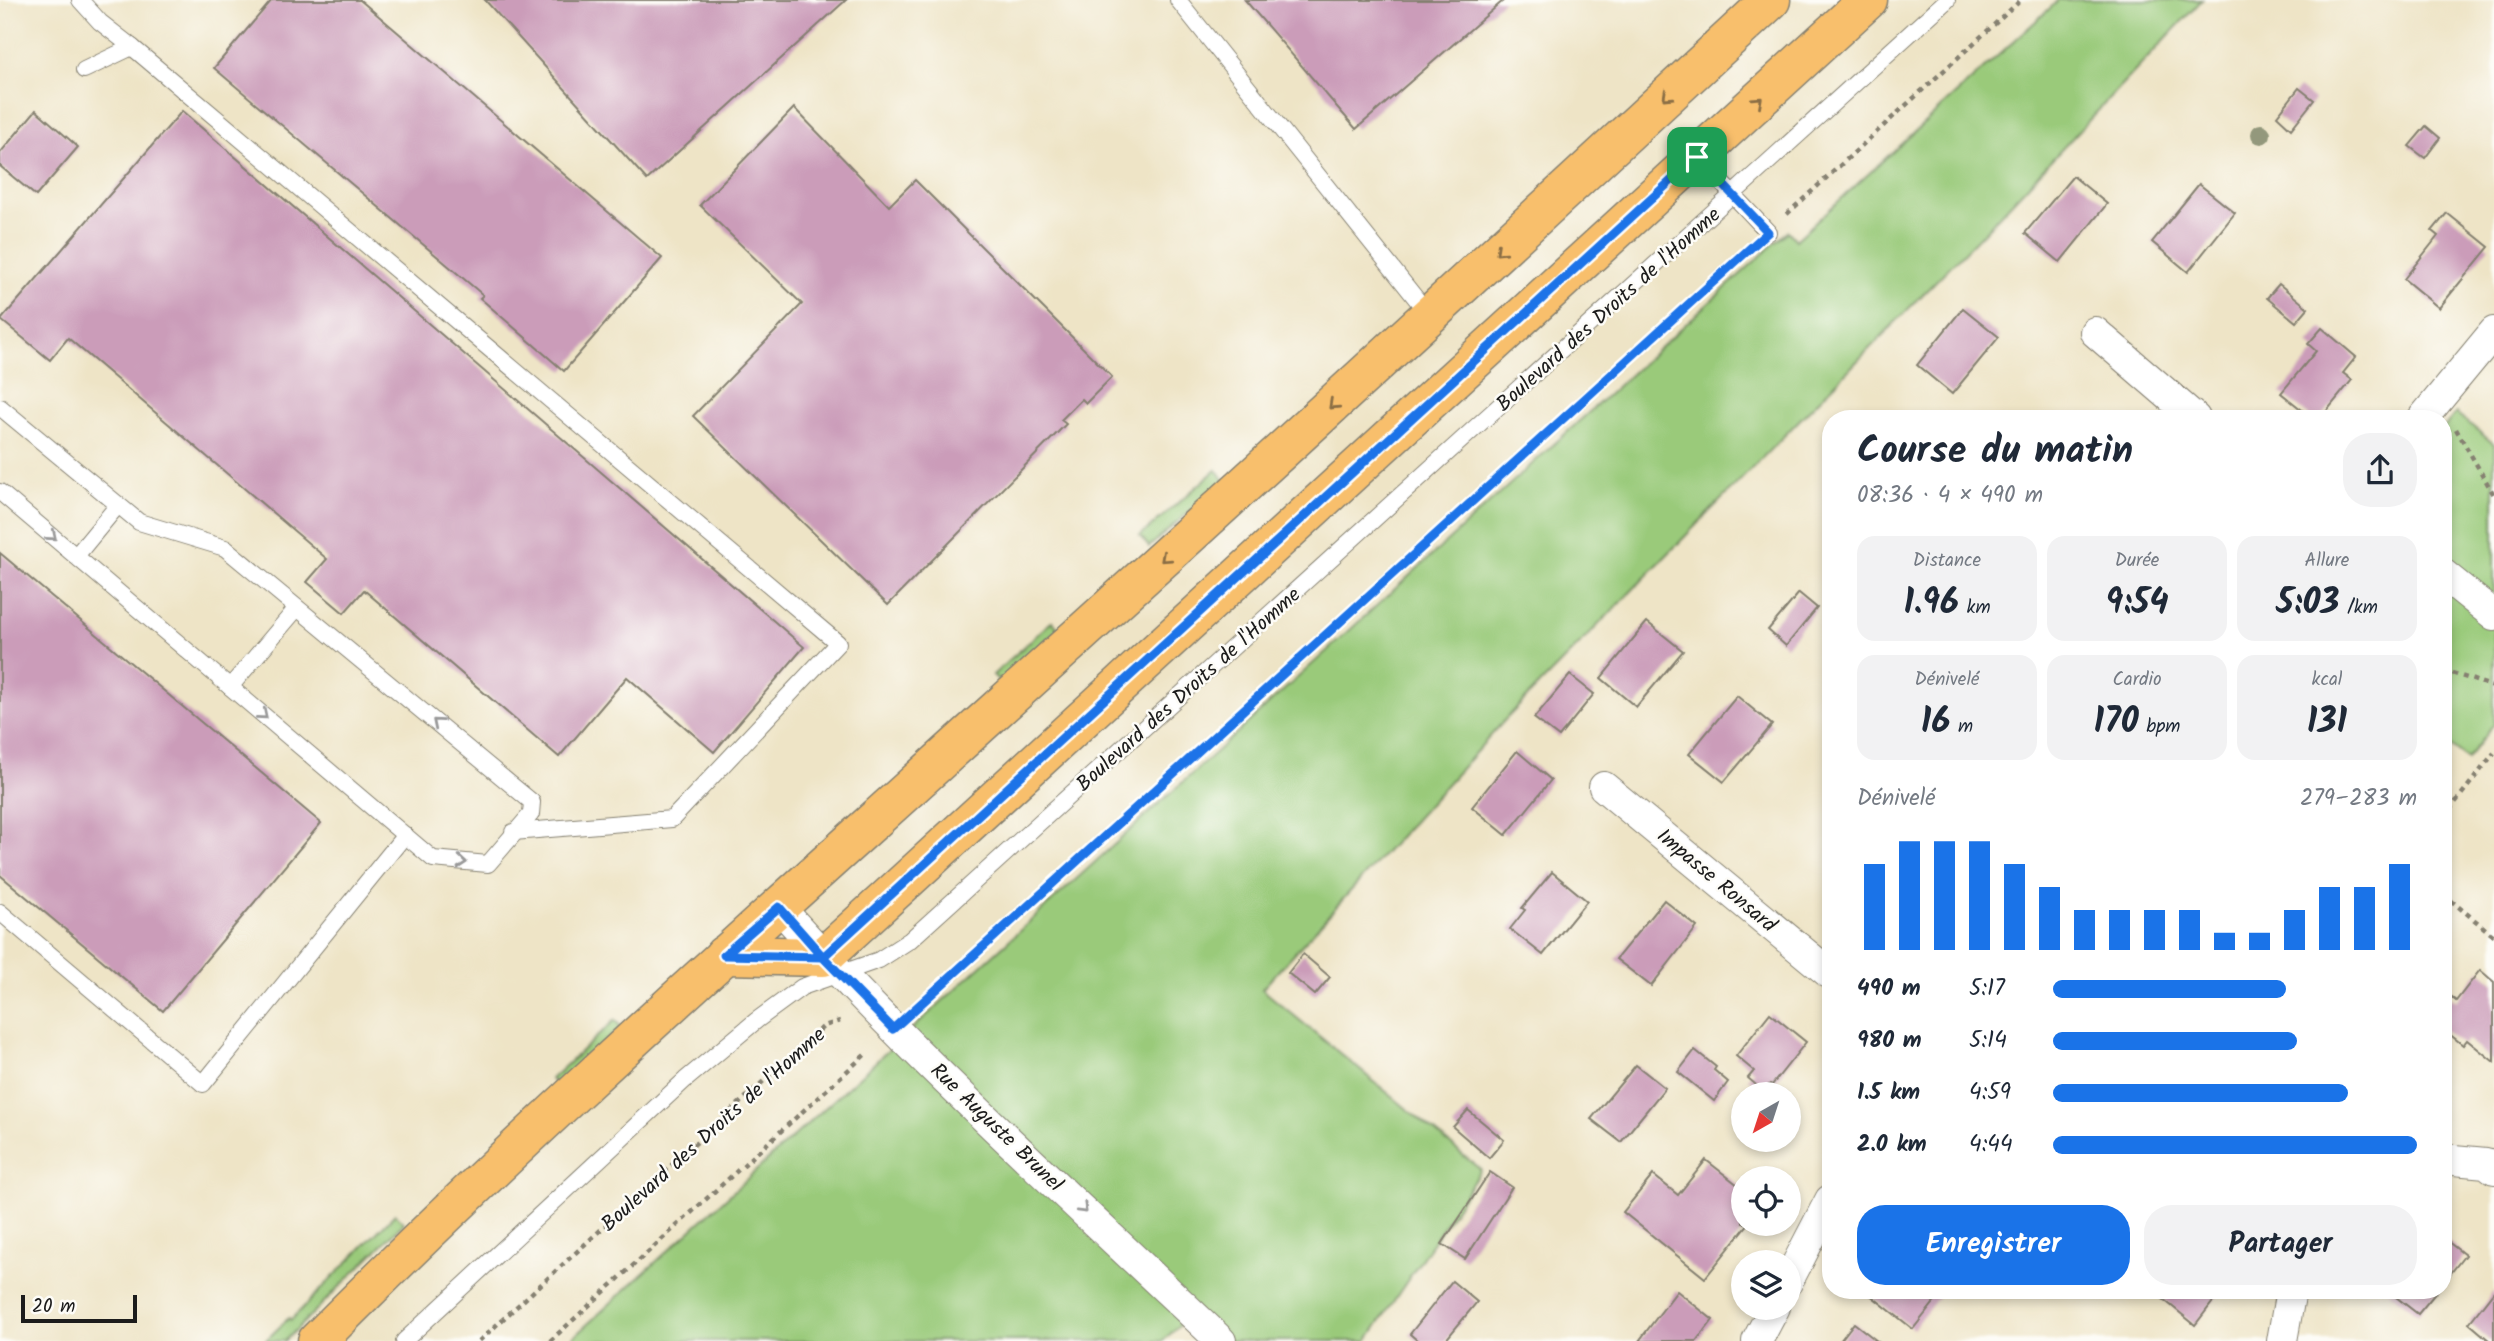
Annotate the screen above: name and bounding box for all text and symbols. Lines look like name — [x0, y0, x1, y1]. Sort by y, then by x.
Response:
one-way arrow — [1662, 88, 1675, 101]
one-way arrow — [1750, 96, 1763, 109]
pin — [1667, 127, 1727, 187]
icon: arrive — [1678, 138, 1716, 176]
street label: Boulevard des Droits de l'Homme — [1489, 199, 1729, 420]
one-way arrow — [1495, 243, 1508, 255]
one-way arrow — [1328, 397, 1341, 410]
text: Course du matin — [1857, 422, 2133, 482]
button: share — [2343, 433, 2417, 507]
text: 08:36 · 4 × 490 m — [1857, 478, 2043, 514]
one-way arrow — [45, 528, 57, 541]
text: Distance — [1913, 546, 1981, 576]
text: Durée — [2115, 546, 2159, 576]
text: Allure — [2305, 546, 2349, 576]
one-way arrow — [1160, 550, 1173, 562]
text: 1.96 — [1903, 576, 1959, 632]
text: 9:54 — [2105, 576, 2169, 632]
text: 5:03 — [2276, 576, 2340, 632]
street label: Boulevard des Droits de l'Homme — [1069, 579, 1309, 800]
text: km — [1959, 593, 1991, 623]
text: /km — [2340, 593, 2378, 623]
text: Dénivelé — [1915, 665, 1979, 695]
text: Cardio — [2112, 665, 2162, 695]
text: kcal — [2312, 665, 2342, 695]
text: 16 — [1921, 695, 1950, 751]
text: 170 — [2094, 695, 2139, 751]
text: 131 — [2307, 695, 2347, 751]
one-way arrow — [255, 707, 268, 719]
text: m — [1950, 712, 1973, 742]
text: bpm — [2139, 712, 2180, 742]
one-way arrow — [432, 719, 445, 731]
text: Dénivelé — [1857, 781, 1935, 817]
text: 279–283 m — [2300, 781, 2417, 817]
street label: Impasse Ronsard — [1649, 821, 1784, 942]
one-way arrow — [457, 854, 468, 869]
text: 490 m — [1857, 971, 1921, 1007]
text: 5:17 — [1969, 971, 2005, 1007]
street label: Boulevard des Droits de l'Homme — [594, 1019, 834, 1240]
text: 980 m — [1857, 1023, 1922, 1059]
text: 5:14 — [1969, 1023, 2007, 1059]
street label: Rue Auguste Brunel — [922, 1056, 1070, 1201]
text: 1.5 km — [1857, 1075, 1920, 1111]
text: 4:59 — [1969, 1075, 2011, 1111]
north arrow — [1731, 1082, 1801, 1152]
map controls — [1731, 1082, 1801, 1320]
text: 2.0 km — [1857, 1127, 1927, 1163]
text: 4:44 — [1969, 1127, 2013, 1163]
button: locate — [1731, 1166, 1801, 1236]
one-way arrow — [1074, 1201, 1087, 1214]
button: Enregistrer — [1857, 1205, 2130, 1285]
button: Partager — [2144, 1205, 2417, 1285]
button: layers — [1731, 1250, 1801, 1320]
scale bar — [21, 1292, 136, 1324]
text: 20 m — [32, 1292, 75, 1322]

